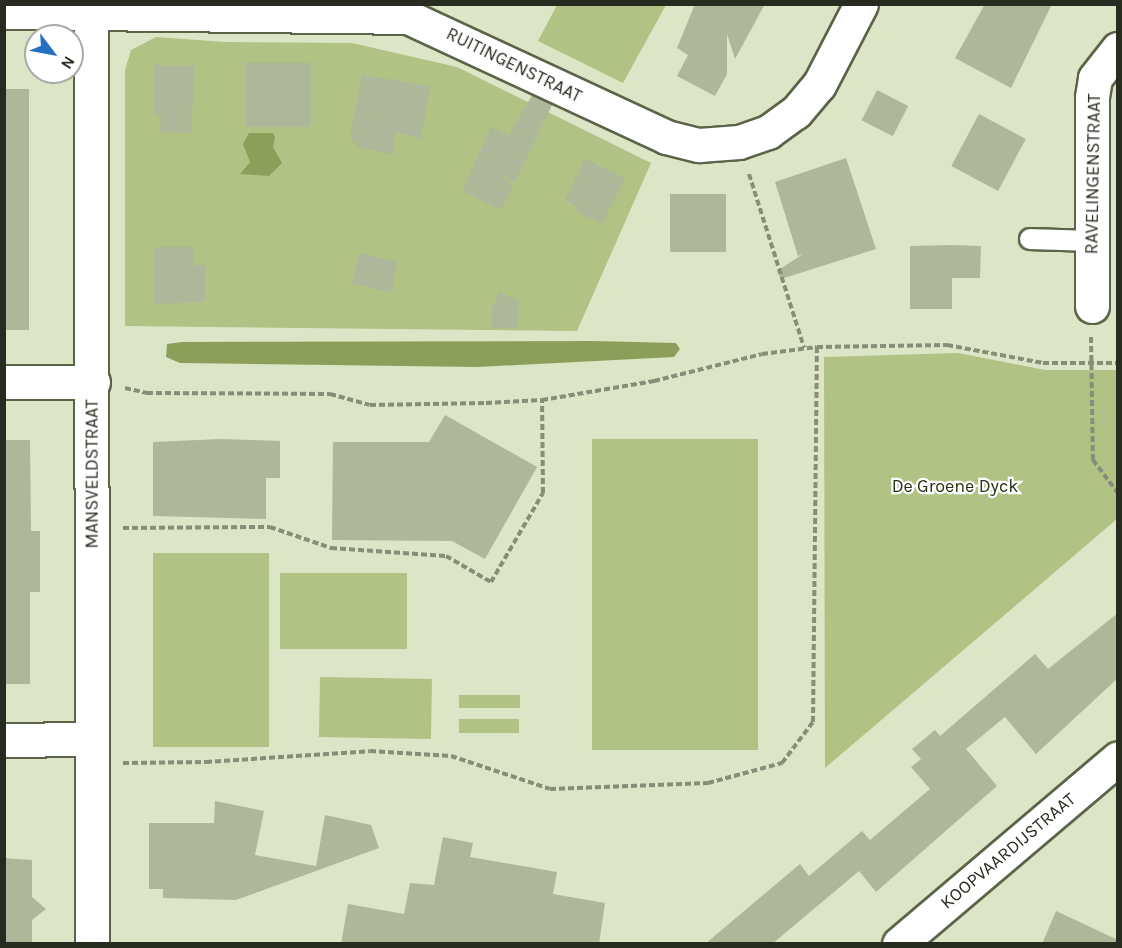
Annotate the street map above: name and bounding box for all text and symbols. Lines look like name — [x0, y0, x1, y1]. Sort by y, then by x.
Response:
street label: RUITINGENSTRAAT — [443, 23, 585, 107]
north arrow — [24, 24, 84, 84]
text: N — [57, 53, 79, 73]
street label: RAVELINGENSTRAAT — [1081, 93, 1105, 255]
street label: MANSVELDSTRAAT — [81, 399, 103, 549]
park label: De Groene Dyck — [892, 475, 1018, 497]
street label: KOOPVAARDIJSTRAAT — [936, 788, 1080, 914]

